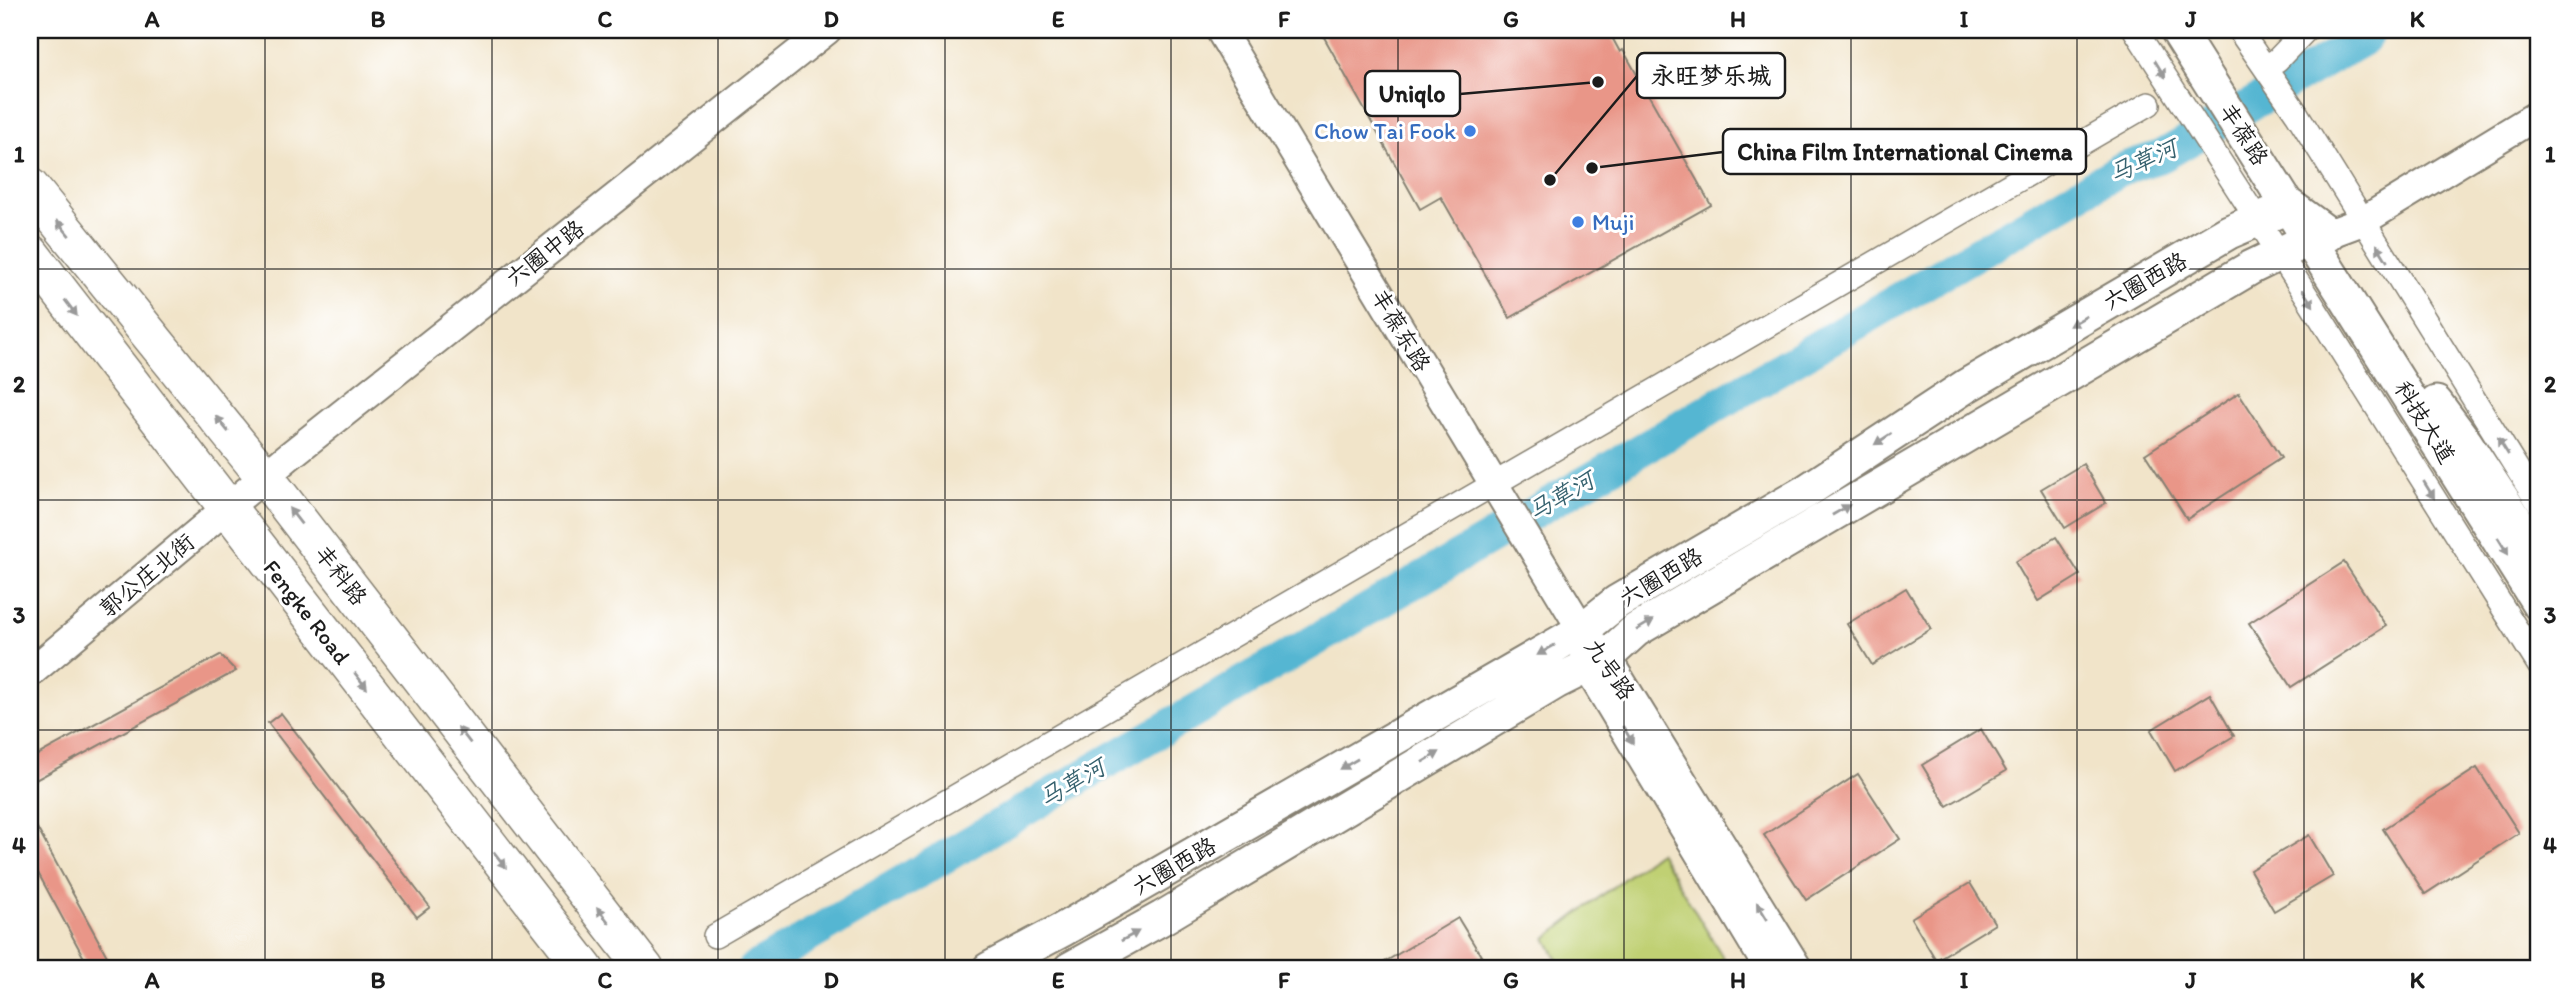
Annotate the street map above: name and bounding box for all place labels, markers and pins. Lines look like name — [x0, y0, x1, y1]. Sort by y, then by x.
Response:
callout: 永旺梦乐城 — [1637, 53, 1785, 98]
callout: Uniqlo — [1365, 71, 1460, 116]
place label: Chow Tai Fook — [1314, 117, 1456, 145]
marker: Chow Tai Fook — [1462, 123, 1478, 139]
callout: China Film International Cinema — [1723, 129, 2086, 174]
place label: Muji — [1592, 208, 1634, 236]
marker: Muji — [1570, 214, 1586, 230]

